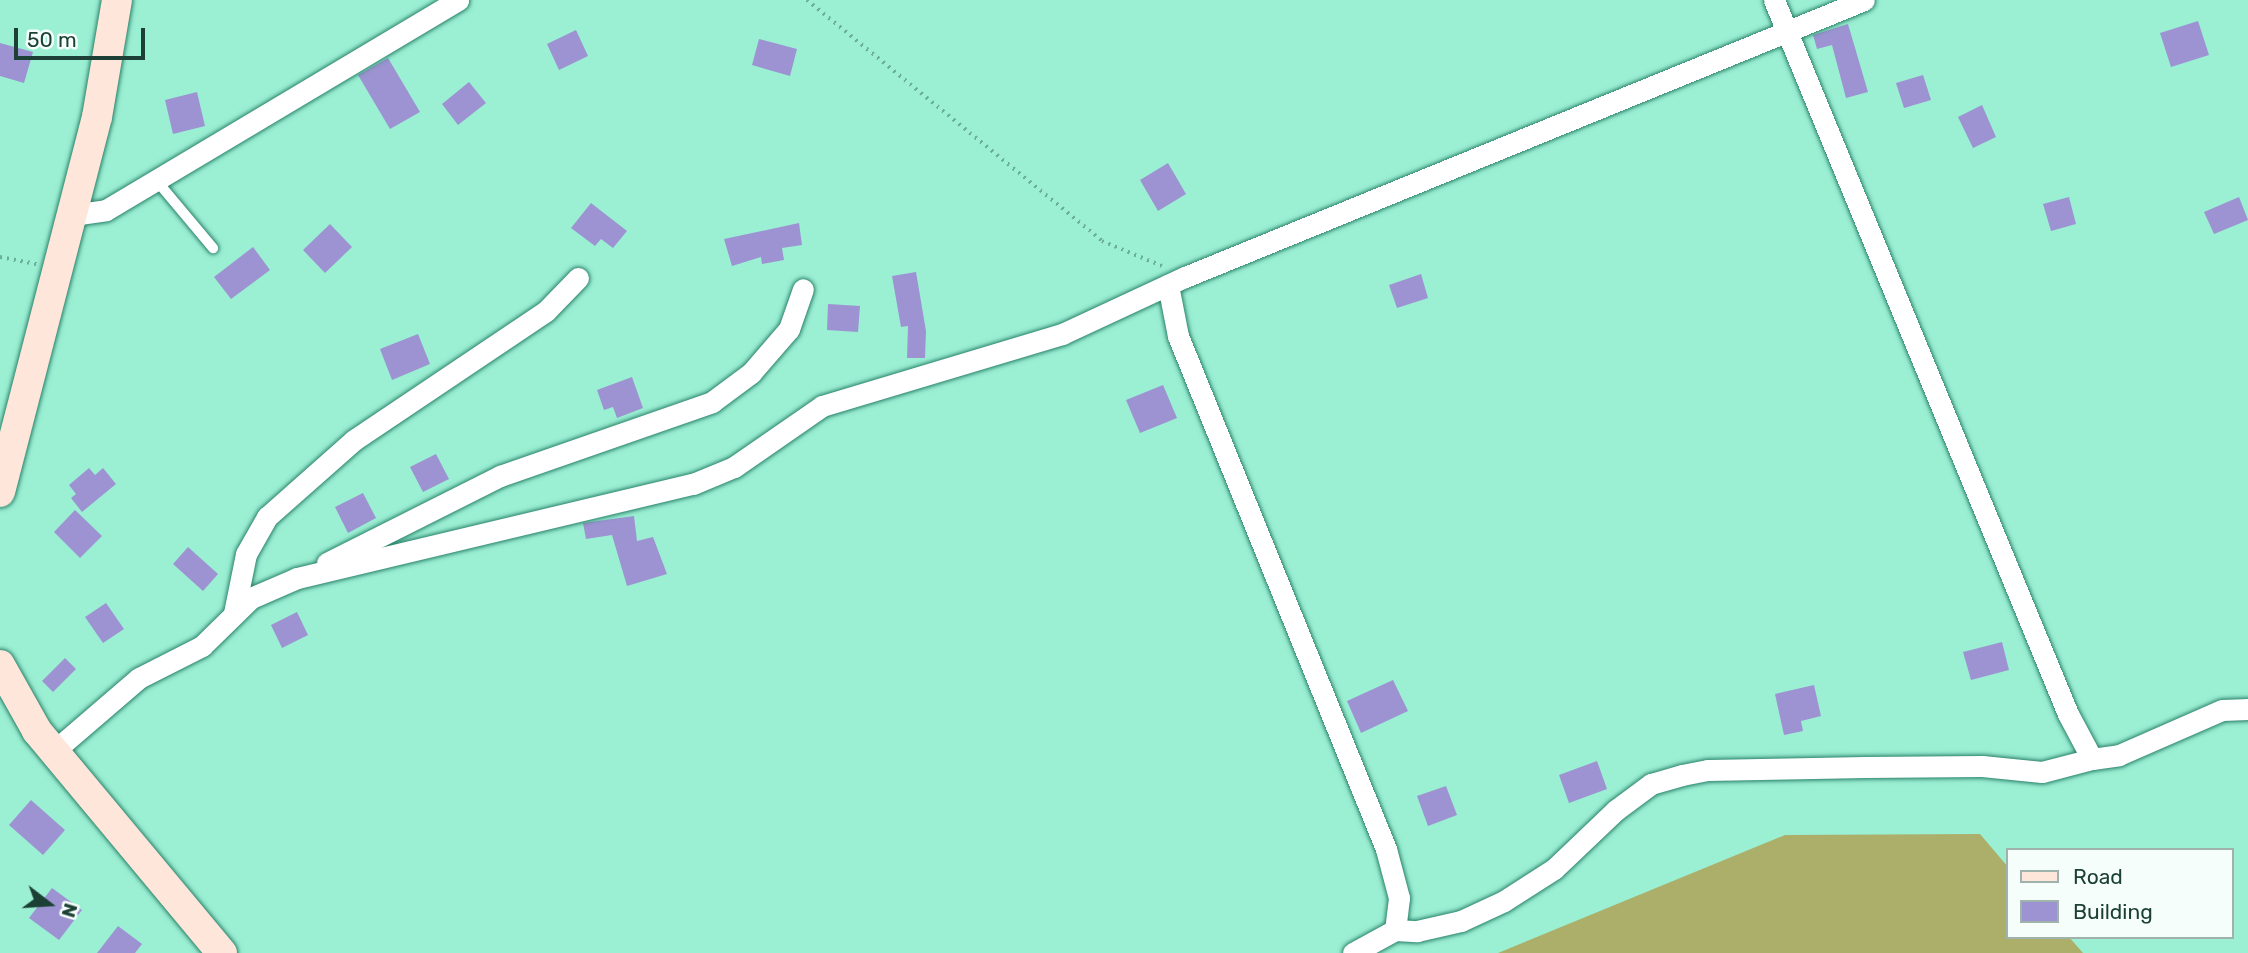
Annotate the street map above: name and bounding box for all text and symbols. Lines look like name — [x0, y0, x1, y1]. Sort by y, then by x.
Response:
scale bar — [18, 14, 149, 58]
text: 50 m — [27, 27, 77, 52]
legend — [2007, 848, 2234, 939]
text: Road — [2073, 864, 2123, 889]
north arrow — [14, 869, 84, 939]
text: Building — [2073, 899, 2153, 924]
text: N — [57, 900, 83, 920]

